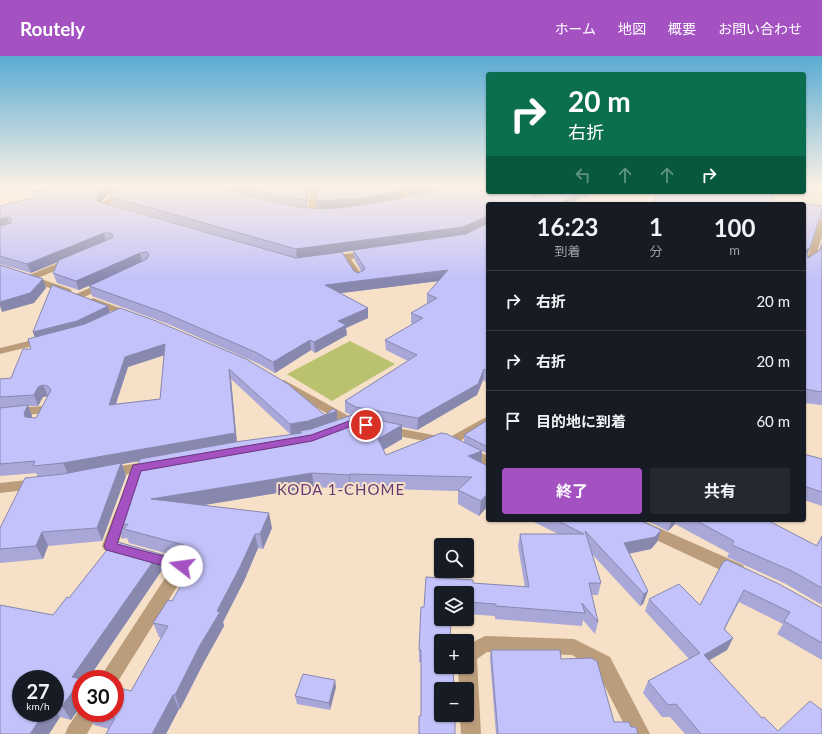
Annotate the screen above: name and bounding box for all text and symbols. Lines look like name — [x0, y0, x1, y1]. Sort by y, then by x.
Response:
text: Routely — [20, 17, 85, 40]
text: ホーム — [554, 20, 596, 37]
text: 地図 — [618, 20, 646, 37]
text: 概要 — [668, 20, 696, 37]
text: お問い合わせ — [718, 20, 802, 37]
text: 20 m — [568, 84, 631, 118]
icon: right — [502, 88, 554, 140]
text: 右折 — [568, 121, 604, 143]
icon: left — [572, 164, 594, 186]
icon: ahead — [614, 164, 636, 186]
icon: ahead — [656, 164, 678, 186]
icon: right — [698, 164, 720, 186]
text: 16:23 — [537, 212, 598, 241]
text: 1 — [649, 212, 663, 241]
text: 100 — [714, 213, 755, 242]
text: m — [729, 242, 740, 258]
text: 到着 — [555, 243, 581, 259]
text: 分 — [650, 243, 663, 259]
icon: right — [502, 290, 524, 312]
text: 右折 — [536, 292, 566, 310]
text: 20 m — [756, 292, 790, 310]
icon: right — [502, 350, 524, 372]
text: 右折 — [536, 352, 566, 370]
text: 20 m — [756, 352, 790, 370]
pin — [349, 408, 383, 442]
icon: arrive — [502, 410, 524, 432]
text: 目的地に到着 — [536, 412, 626, 430]
text: 60 m — [756, 412, 790, 430]
icon: arrive — [355, 414, 377, 436]
button: 終了 — [502, 468, 642, 514]
button: 共有 — [650, 468, 790, 514]
district label: KODA 1-CHOME — [277, 480, 405, 498]
map controls — [434, 538, 474, 722]
button: search — [434, 538, 474, 578]
position arrow — [161, 545, 203, 587]
button: layers — [434, 586, 474, 626]
button: + — [434, 634, 474, 674]
speed limit sign: 30 — [72, 670, 124, 722]
text: 27 — [26, 679, 50, 703]
button: − — [434, 682, 474, 722]
text: km/h — [26, 700, 50, 712]

